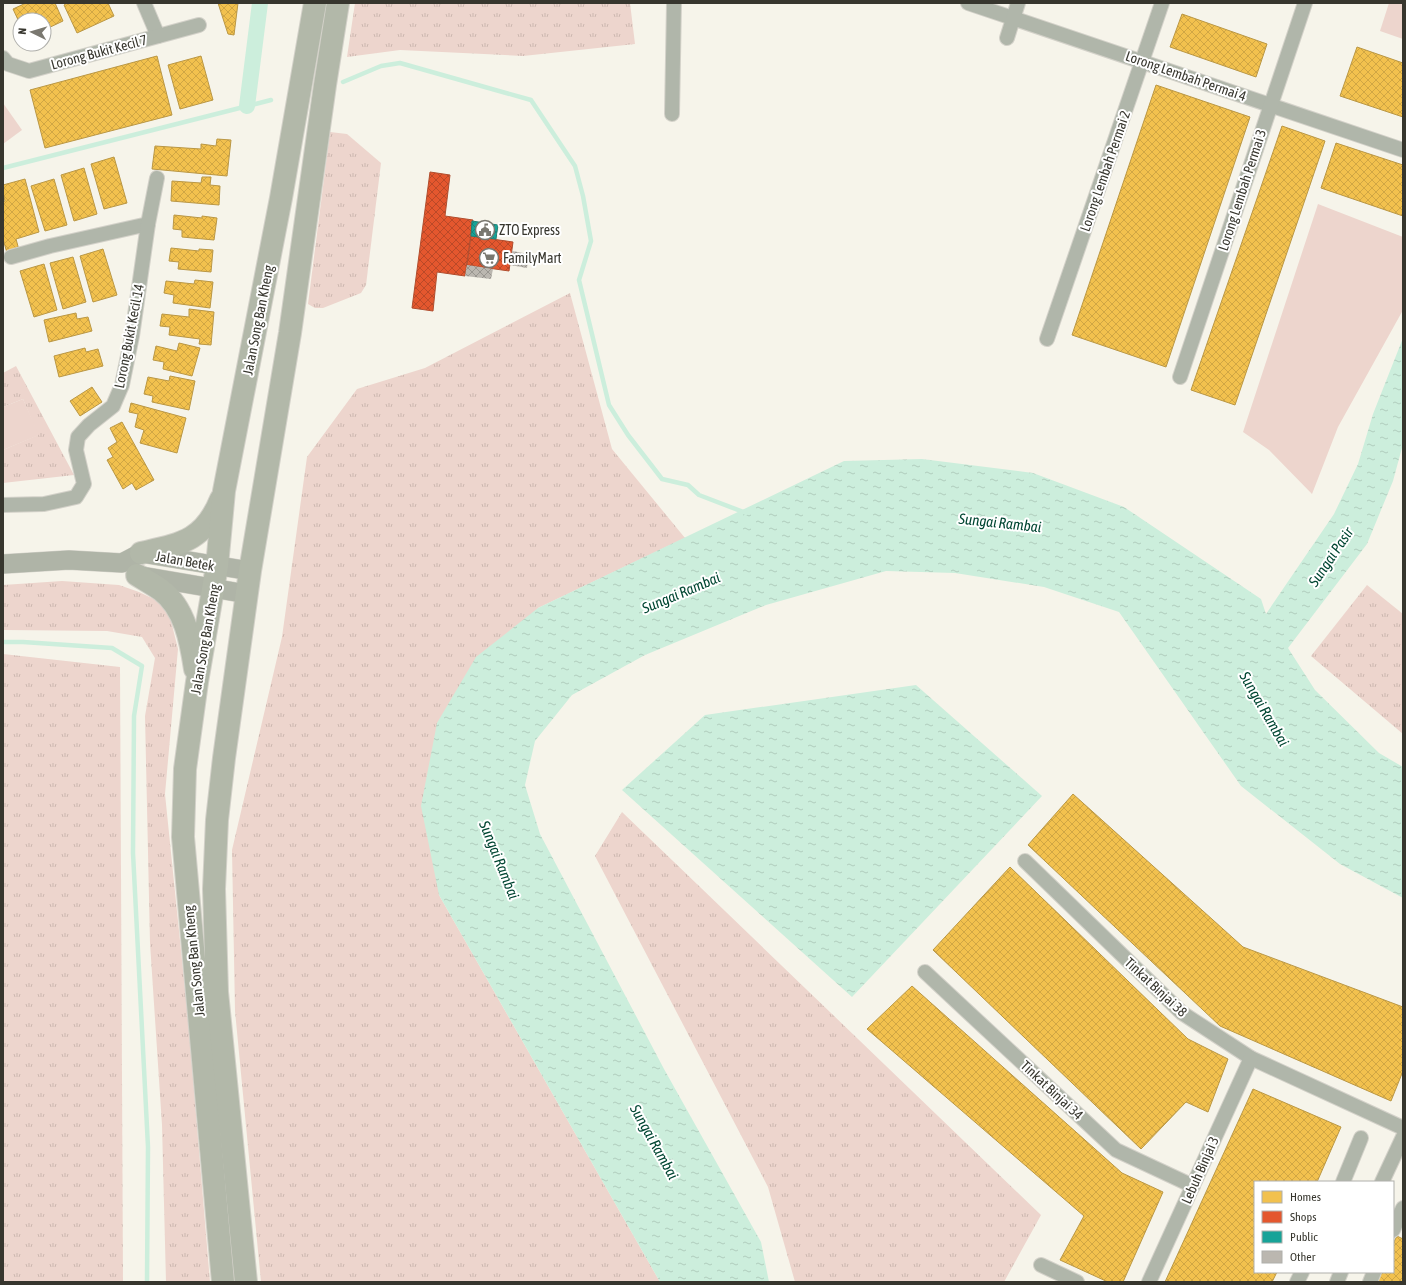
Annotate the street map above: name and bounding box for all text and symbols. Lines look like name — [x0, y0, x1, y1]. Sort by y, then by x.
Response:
north arrow — [12, 12, 52, 52]
text: N — [16, 27, 28, 35]
street label: Lorong Bukit Kecil 7 — [49, 31, 149, 73]
street label: Lorong Lembah Permai 4 — [1124, 48, 1249, 104]
street label: Lorong Lembah Permai 2 — [1077, 109, 1133, 233]
street label: Lorong Lembah Permai 3 — [1215, 127, 1269, 253]
public building icon: ZTO Express — [474, 219, 496, 241]
place label: ZTO Express — [499, 222, 560, 238]
supermarket icon: FamilyMart — [478, 247, 500, 269]
place label: FamilyMart — [503, 250, 561, 266]
street label: Jalan Song Ban Kheng — [239, 264, 277, 376]
street label: Lorong Bukit Kecil 14 — [111, 282, 147, 389]
water label: Sungai Rambai — [957, 510, 1043, 535]
water label: Sungai Pasir — [1304, 524, 1357, 590]
street label: Jalan Betek — [154, 548, 216, 574]
water label: Sungai Rambai — [638, 568, 723, 617]
street label: Jalan Song Ban Kheng — [187, 583, 223, 695]
water label: Sungai Rambai — [1236, 668, 1293, 749]
water label: Sungai Rambai — [476, 817, 523, 902]
street label: Jalan Song Ban Kheng — [180, 905, 208, 1017]
street label: Tinkat Binjai 38 — [1122, 954, 1191, 1020]
street label: Tinkat Binjai 34 — [1018, 1057, 1087, 1123]
water label: Sungai Rambai — [626, 1101, 682, 1183]
street label: Lebuh Binjai 3 — [1178, 1134, 1222, 1206]
legend — [1254, 1181, 1394, 1273]
text: Homes — [1290, 1190, 1321, 1204]
text: Shops — [1290, 1210, 1316, 1224]
text: Public — [1290, 1230, 1318, 1244]
text: Other — [1290, 1250, 1316, 1264]

